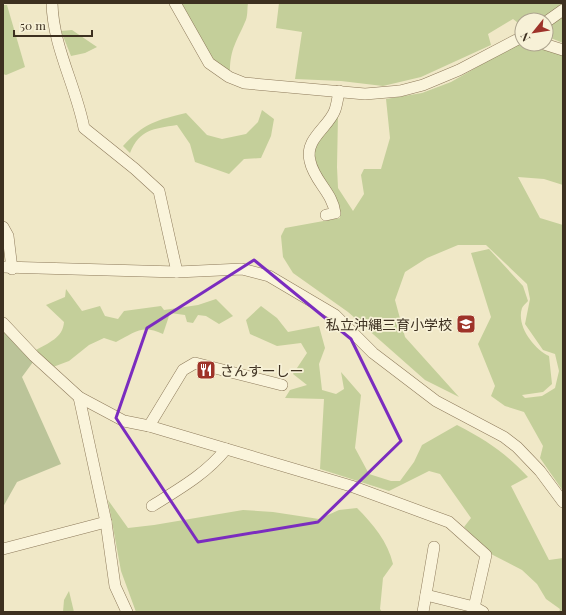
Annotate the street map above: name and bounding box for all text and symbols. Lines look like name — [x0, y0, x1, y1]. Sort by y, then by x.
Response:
scale bar — [14, 12, 92, 38]
north arrow — [514, 12, 554, 52]
text: 50 m — [20, 17, 46, 33]
text: N — [516, 30, 533, 44]
school or university icon: 私立沖縄三育小学校 — [455, 313, 477, 335]
place label: 私立沖縄三育小学校 — [326, 315, 452, 334]
restaurant icon: さんすーしー — [195, 359, 217, 381]
place label: さんすーしー — [220, 361, 304, 380]

